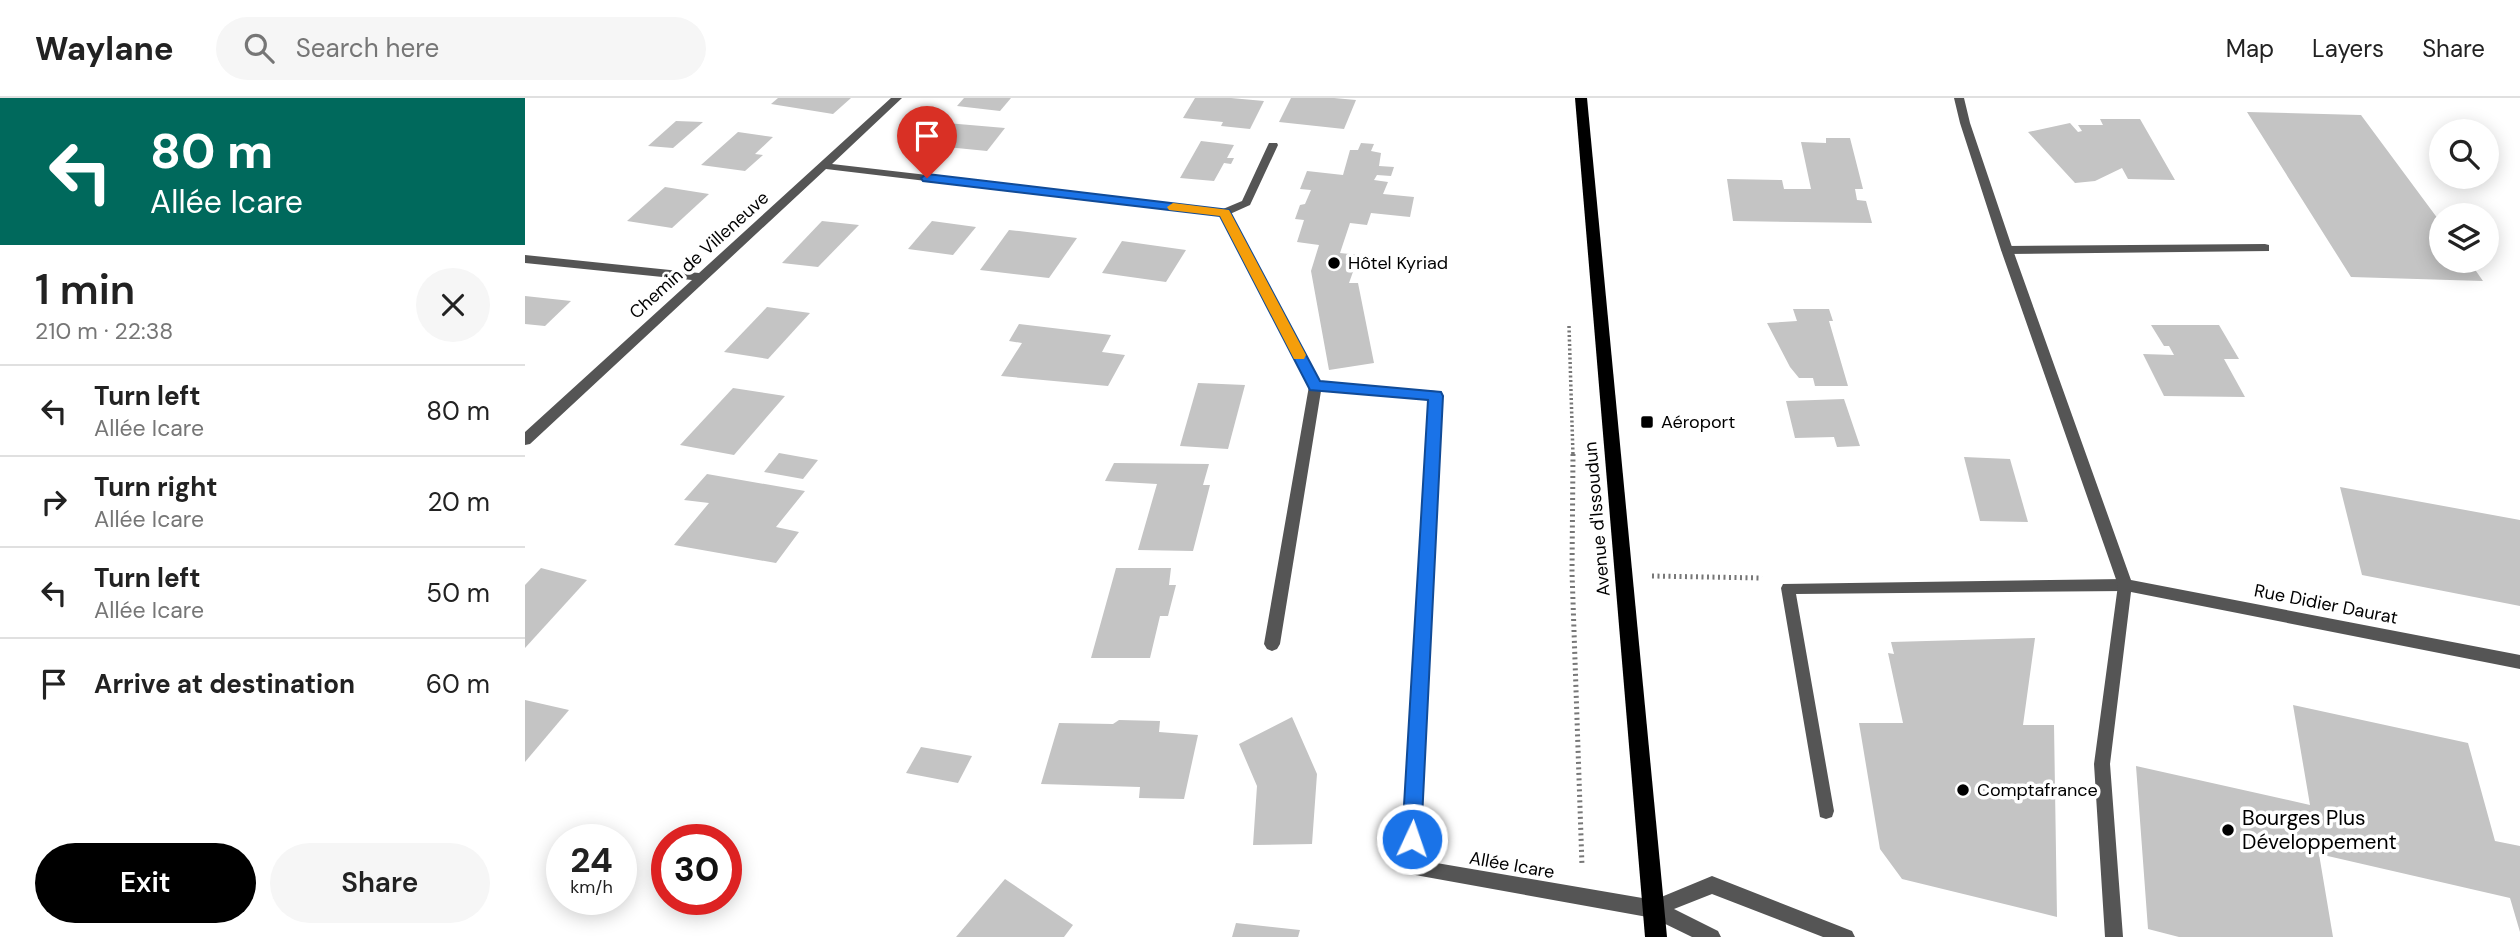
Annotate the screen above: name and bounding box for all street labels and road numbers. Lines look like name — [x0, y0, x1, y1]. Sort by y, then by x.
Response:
street label: Chemin de Villeneuve — [624, 186, 774, 324]
street label: Avenue d'Issoudun — [1578, 441, 1616, 597]
street label: Rue Didier Daurat — [2252, 578, 2400, 630]
street label: Allée Icare — [1468, 846, 1556, 884]

